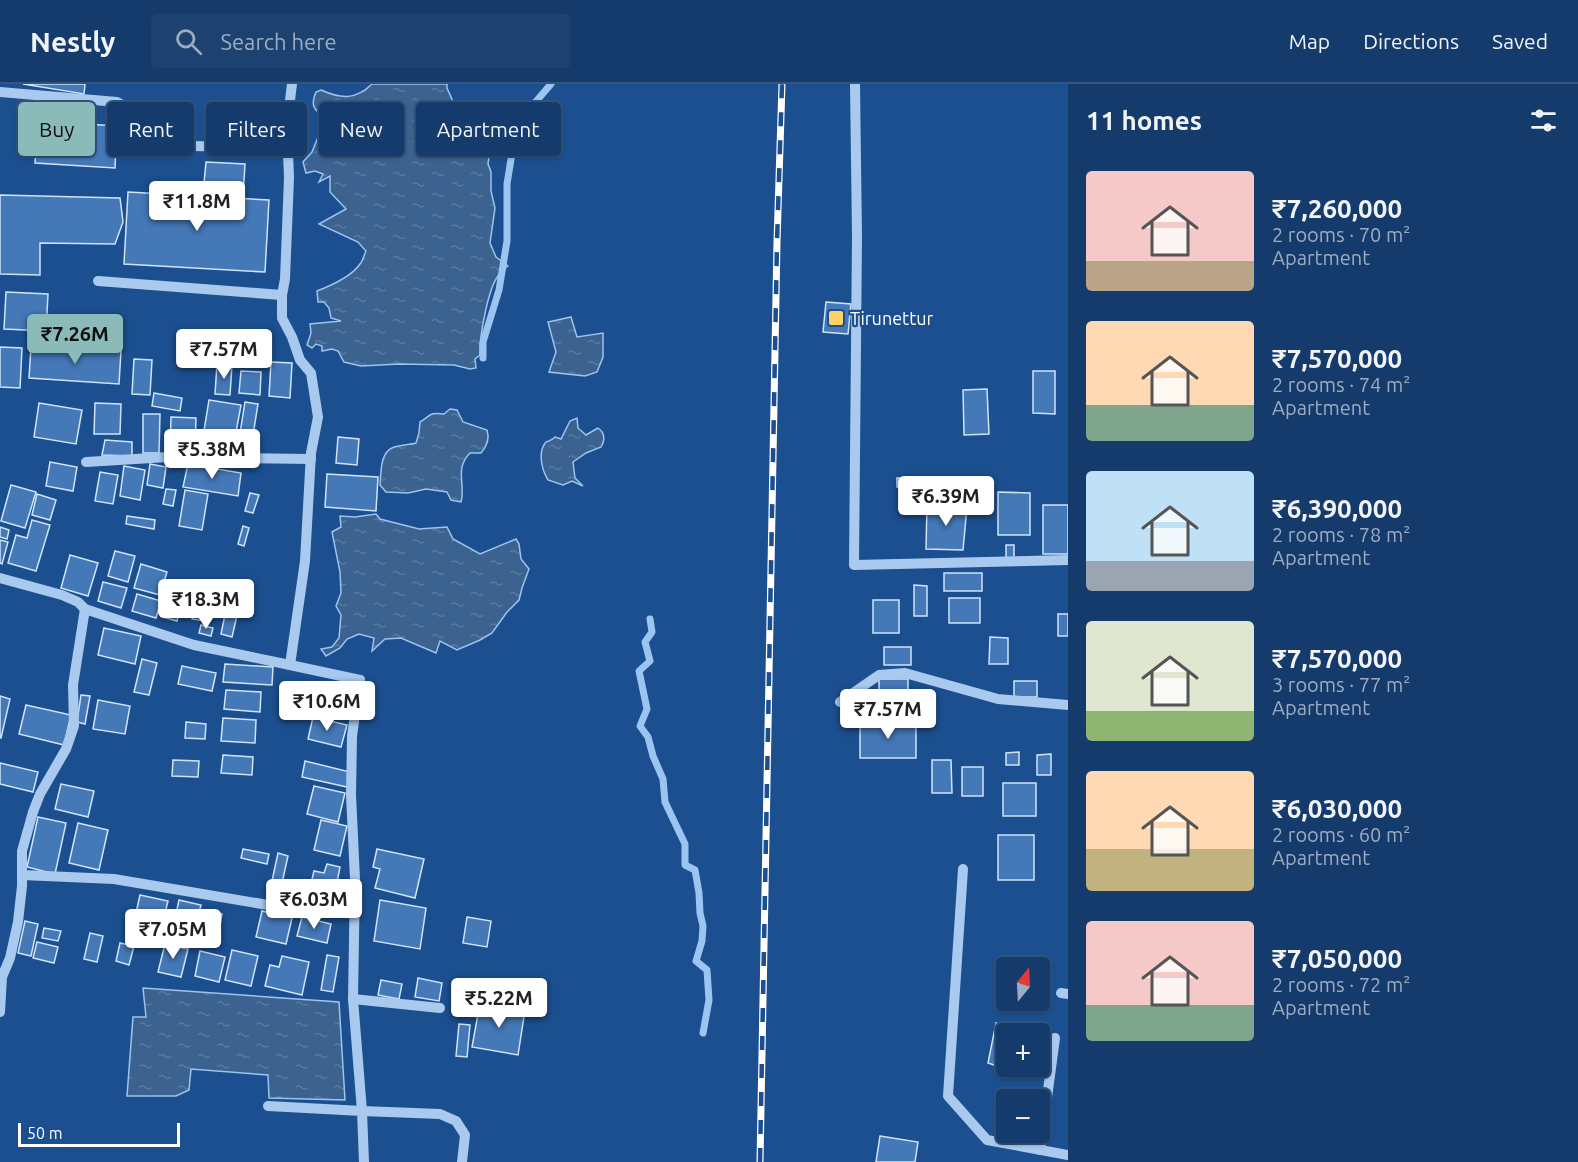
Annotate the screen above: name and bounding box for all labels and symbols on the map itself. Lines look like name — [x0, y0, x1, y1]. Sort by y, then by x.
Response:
pin: ₹11.8M — [148, 181, 246, 232]
place label: Tirunettur — [850, 308, 934, 328]
marker: Tirunettur — [827, 309, 845, 327]
pin: ₹7.26M — [26, 314, 124, 365]
pin: ₹7.57M — [175, 329, 273, 380]
pin: ₹5.38M — [163, 429, 261, 480]
pin: ₹6.39M — [897, 476, 995, 527]
pin: ₹18.3M — [157, 579, 255, 630]
pin: ₹10.6M — [278, 681, 376, 732]
pin: ₹7.57M — [839, 689, 937, 740]
pin: ₹6.03M — [265, 879, 363, 930]
pin: ₹7.05M — [124, 909, 222, 960]
north arrow — [996, 957, 1050, 1011]
pin: ₹5.22M — [450, 978, 548, 1029]
scale bar — [18, 1120, 180, 1148]

